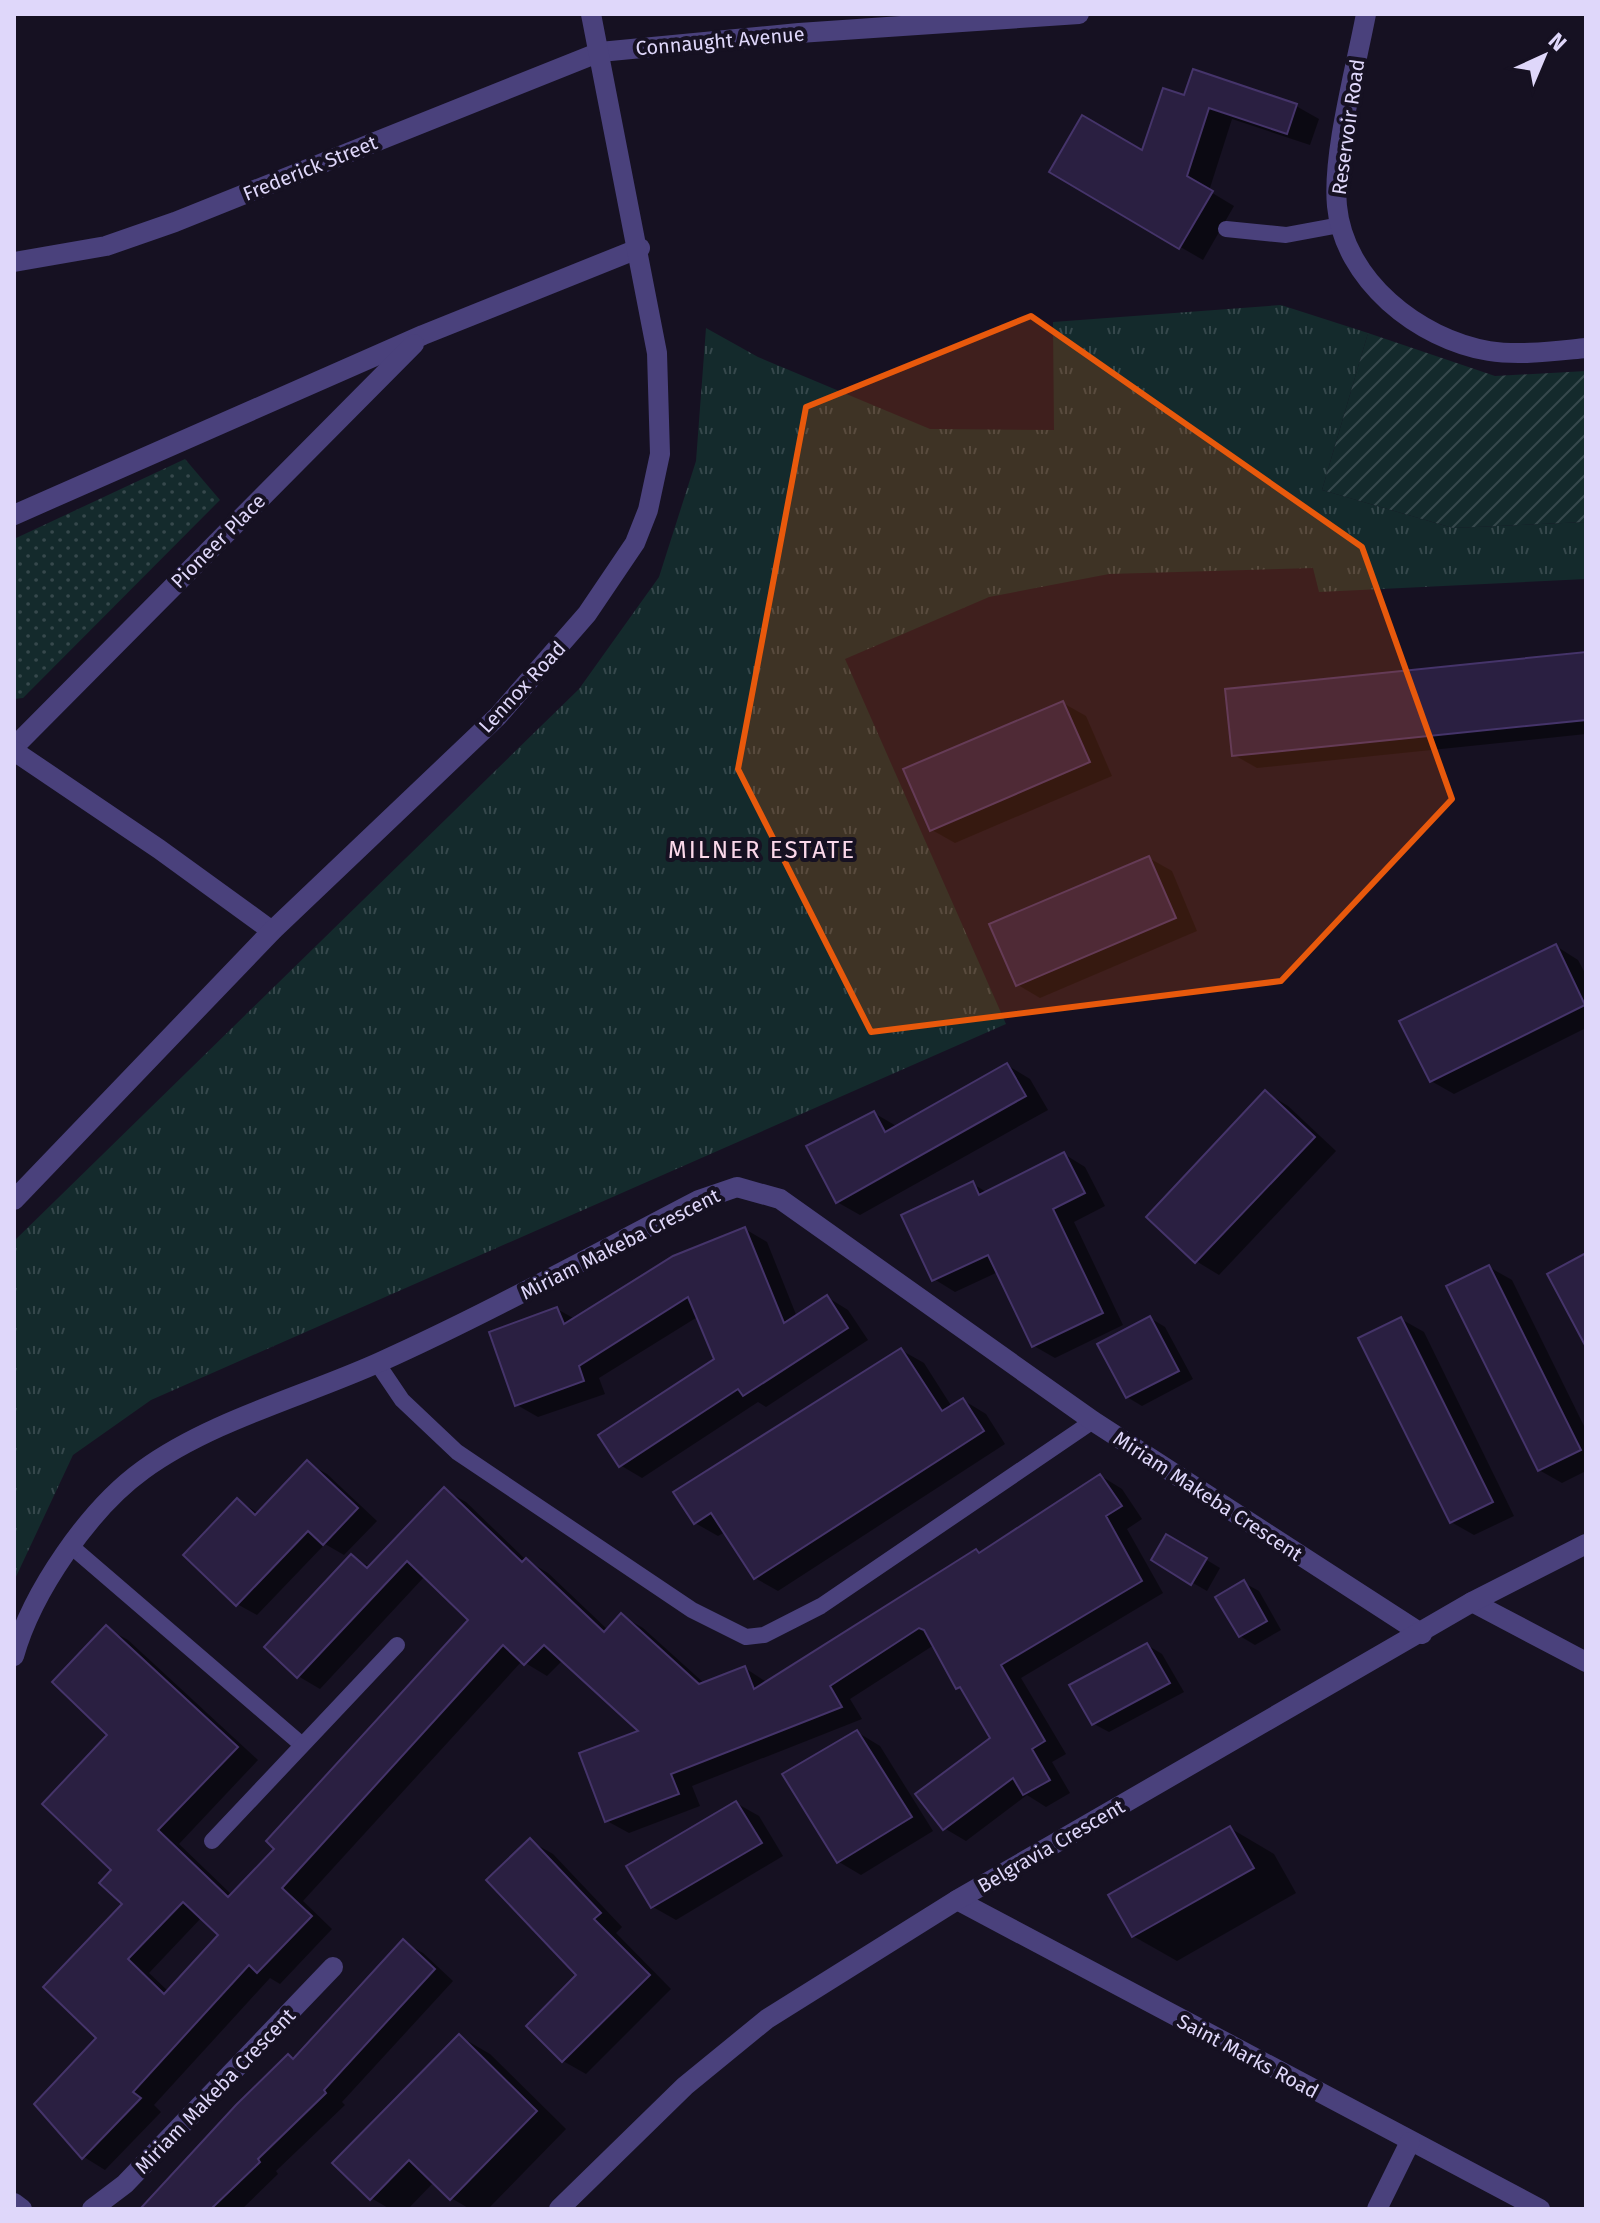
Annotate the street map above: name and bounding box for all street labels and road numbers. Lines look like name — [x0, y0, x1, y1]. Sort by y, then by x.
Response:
street label: Connaught Avenue — [635, 22, 805, 60]
street label: Reservoir Road — [1327, 58, 1369, 196]
street label: Frederick Street — [239, 130, 381, 206]
street label: Pioneer Place — [166, 489, 270, 593]
street label: Lennox Road — [474, 636, 570, 738]
street label: Miriam Makeba Crescent — [516, 1183, 724, 1305]
street label: Miriam Makeba Crescent — [1109, 1426, 1308, 1567]
street label: Belgravia Crescent — [973, 1794, 1129, 1898]
street label: Miriam Makeba Crescent — [130, 2003, 301, 2179]
street label: Saint Marks Road — [1173, 2009, 1323, 2103]

